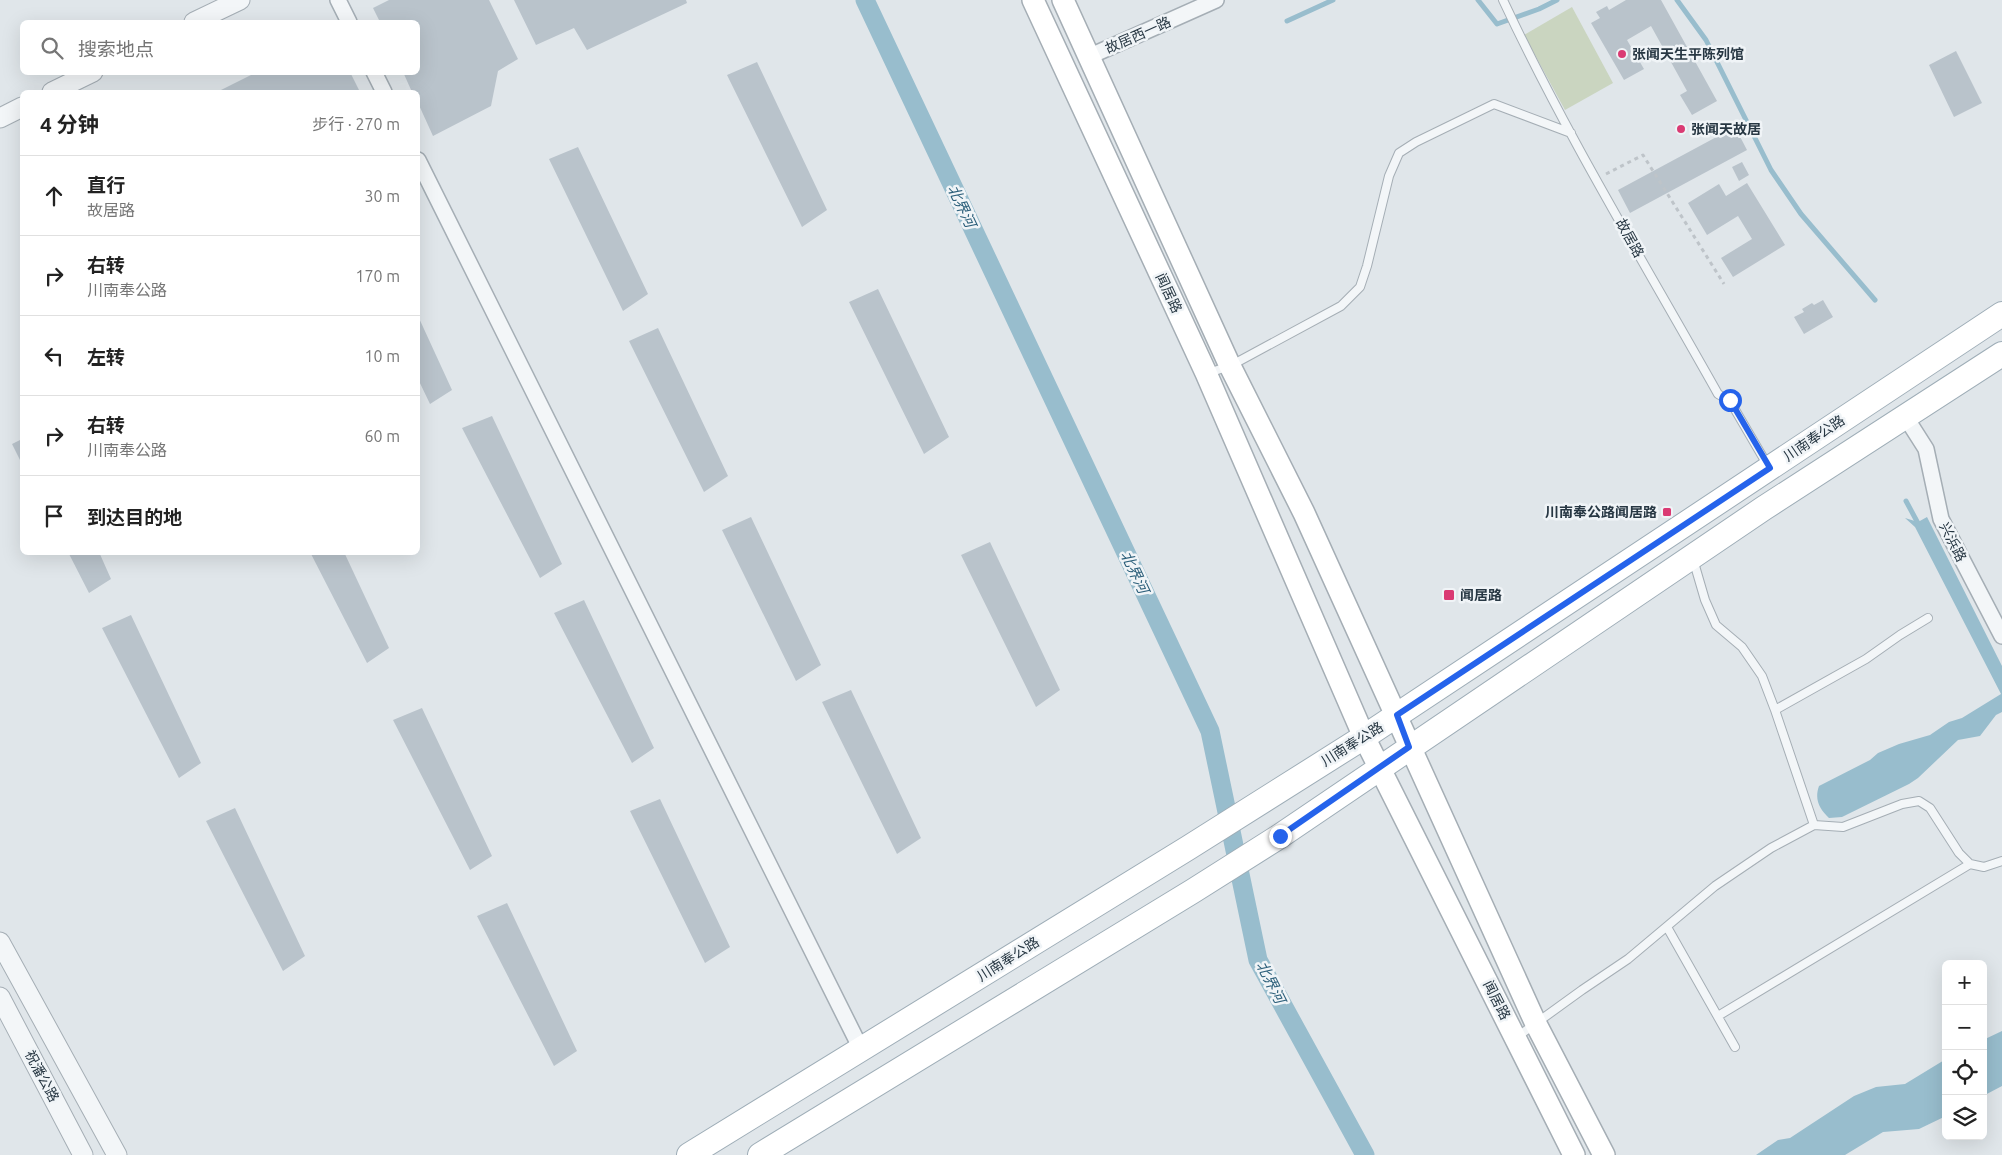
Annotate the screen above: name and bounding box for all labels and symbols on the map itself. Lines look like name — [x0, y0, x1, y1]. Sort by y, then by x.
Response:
street label: 故居西一路 — [1103, 13, 1173, 57]
place label: 张闻天生平陈列馆 — [1632, 46, 1744, 62]
marker: 张闻天生平陈列馆 — [1616, 48, 1628, 60]
place label: 张闻天故居 — [1691, 121, 1761, 137]
marker: 张闻天故居 — [1675, 123, 1687, 135]
water label: 北界河 — [945, 182, 980, 233]
street label: 故居路 — [1613, 216, 1647, 260]
street label: 闻居路 — [1153, 271, 1185, 315]
route start — [1719, 389, 1742, 412]
street label: 川南奉公路 — [1781, 412, 1847, 464]
place label: 川南奉公路闻居路 — [1545, 504, 1657, 520]
marker: 川南奉公路闻居路 — [1661, 506, 1673, 518]
street label: 兴浜路 — [1936, 520, 1970, 564]
water label: 北界河 — [1118, 548, 1153, 599]
place label: 闻居路 — [1460, 587, 1502, 603]
marker: 闻居路 — [1442, 588, 1456, 602]
street label: 川南奉公路 — [1318, 719, 1386, 769]
route end — [1269, 825, 1292, 848]
street label: 川南奉公路 — [974, 934, 1042, 984]
water label: 北界河 — [1253, 958, 1290, 1009]
street label: 闻居路 — [1480, 978, 1514, 1022]
street label: 祝潘公路 — [22, 1048, 62, 1104]

